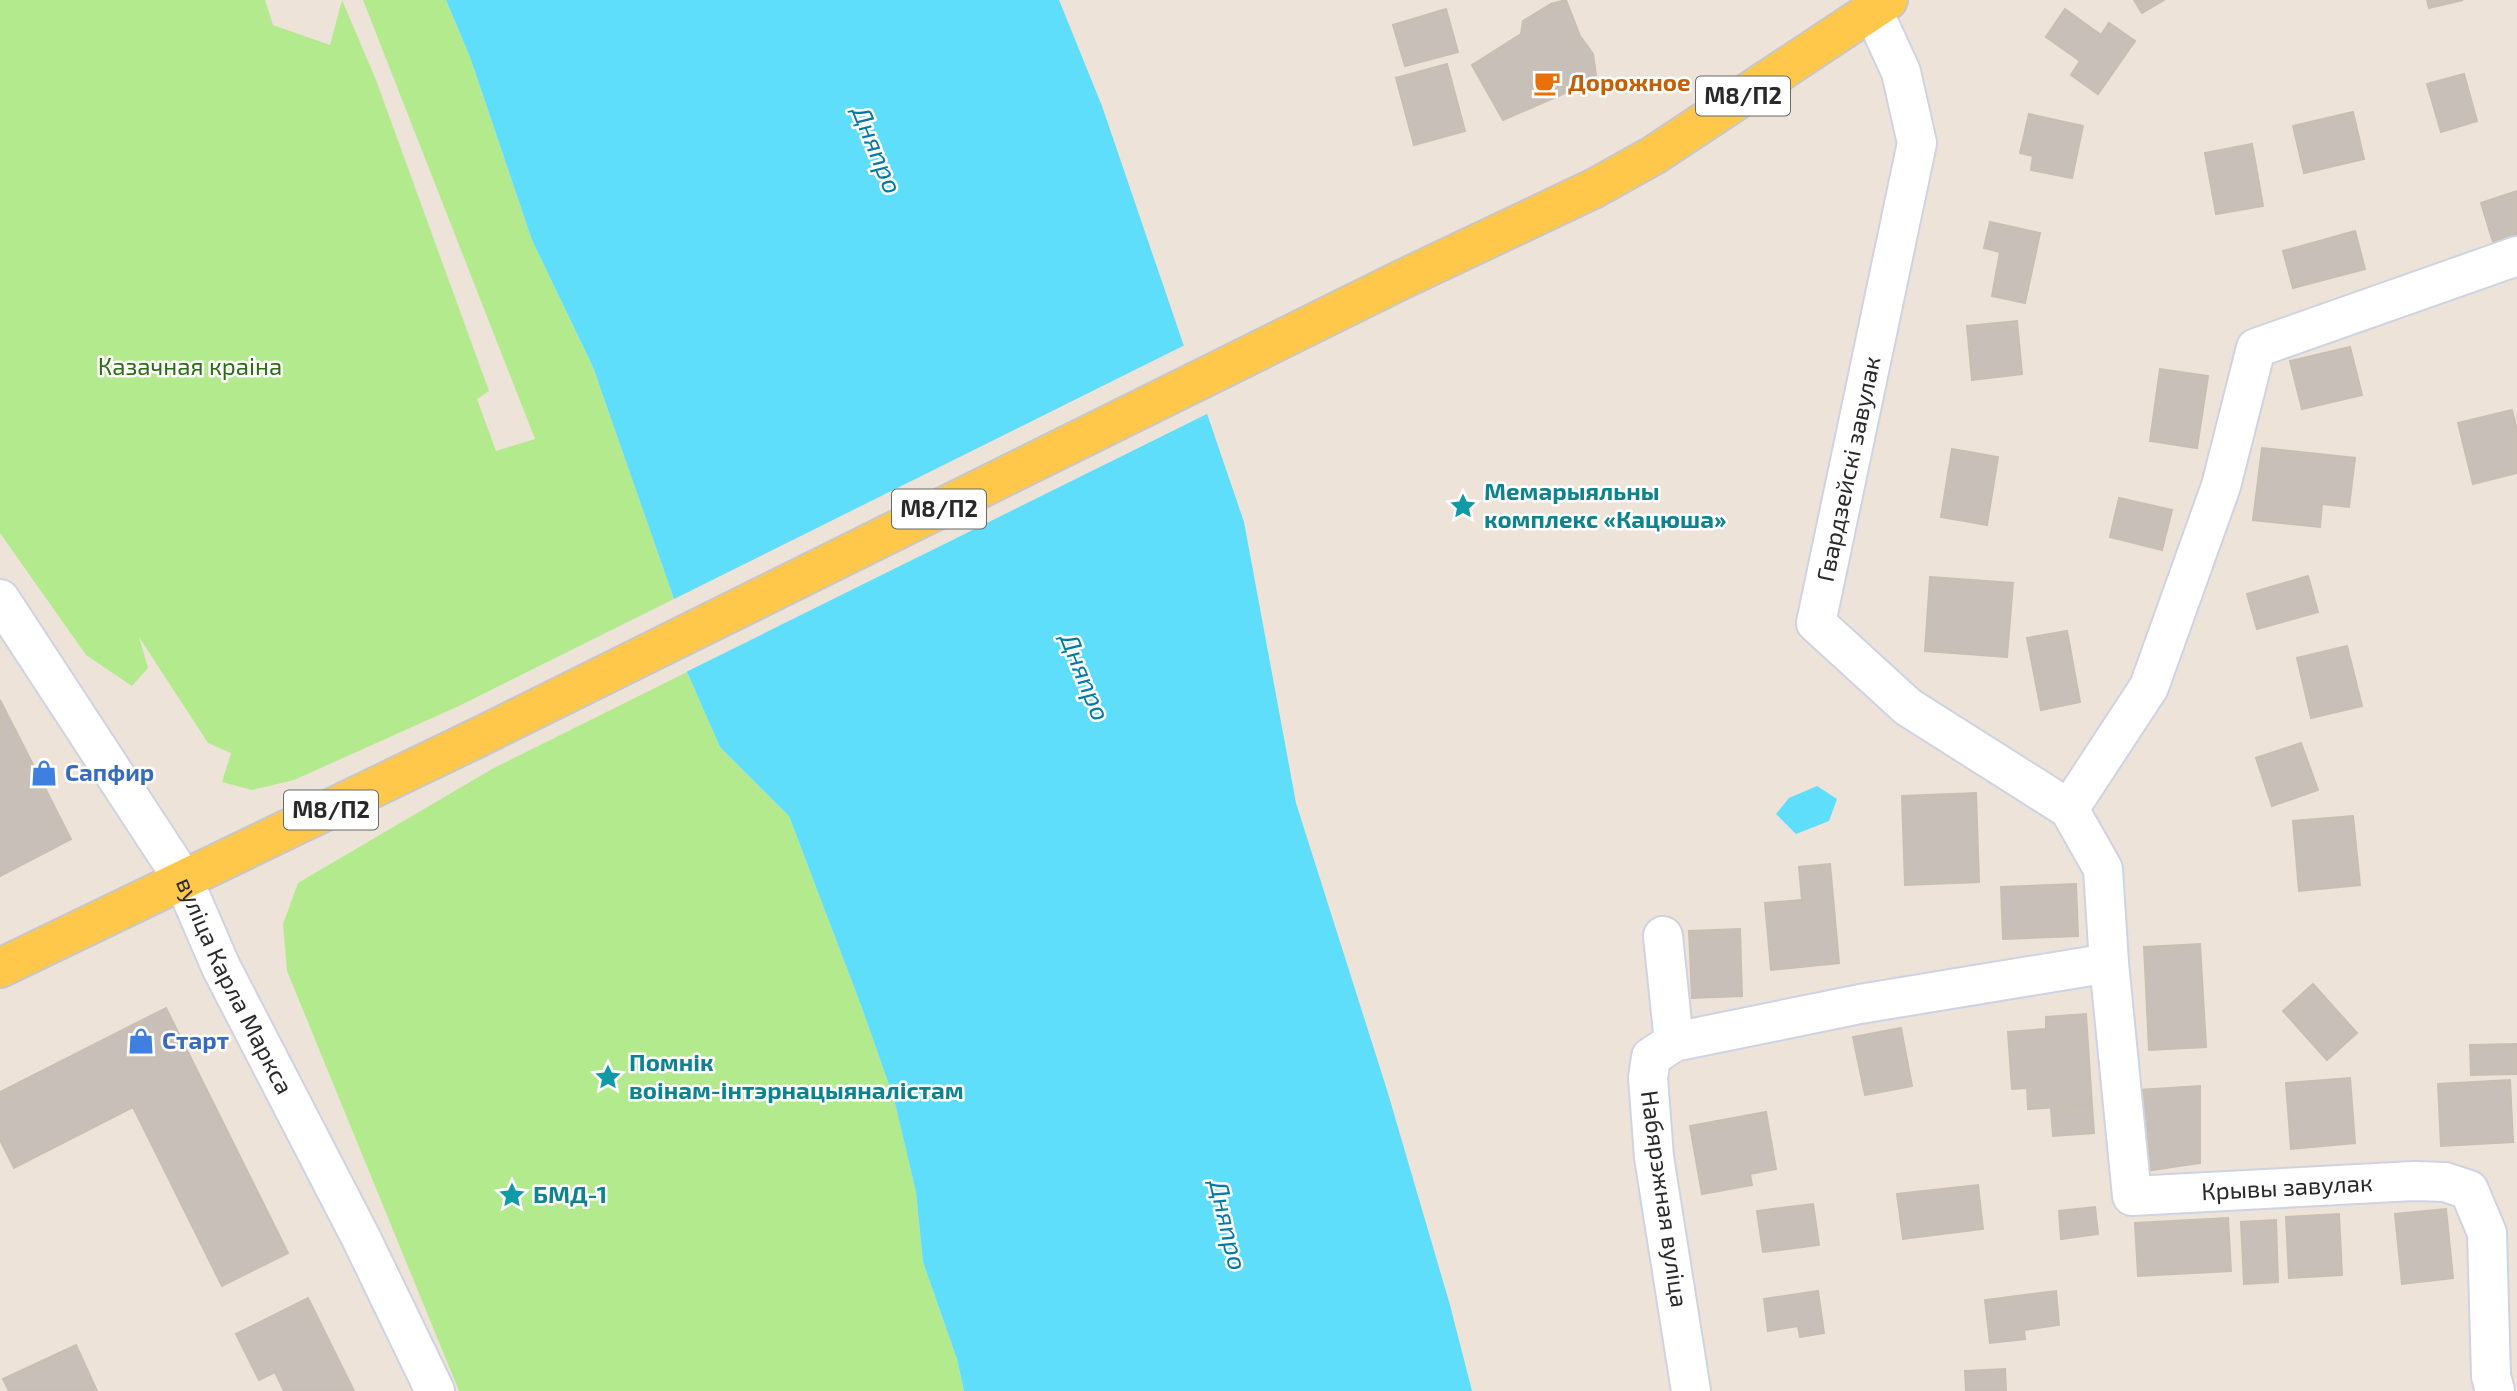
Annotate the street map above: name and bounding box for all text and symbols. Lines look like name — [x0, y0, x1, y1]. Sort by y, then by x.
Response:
place label: Дорожное — [1568, 67, 1690, 96]
cafe icon: Дорожное — [1532, 68, 1562, 98]
road number: М8/П2 — [1696, 76, 1790, 116]
water label: Дняпро — [846, 99, 910, 198]
park label: Казачная краіна — [98, 351, 282, 380]
street label: Гвардзейскі завулак — [1809, 353, 1887, 584]
place label: Мемарыяльны комплекс «Кацюша» — [1484, 476, 1726, 533]
road number: М8/П2 — [892, 489, 986, 528]
place icon: Мемарыяльны комплекс «Кацюша» — [1448, 491, 1478, 521]
water label: Дняпро — [1054, 626, 1118, 725]
place label: Сапфир — [65, 757, 154, 786]
shop icon: Сапфир — [29, 758, 59, 788]
road number: М8/П2 — [284, 790, 378, 830]
street label: вуліца Карла Маркса — [171, 872, 300, 1099]
place label: Старт — [162, 1025, 229, 1054]
shop icon: Старт — [126, 1026, 156, 1056]
place label: Помнік воінам-інтэрнацыяналістам — [629, 1047, 964, 1104]
place icon: Помнік воінам-інтэрнацыяналістам — [593, 1062, 623, 1092]
street label: Набярэжная вуліца — [1635, 1088, 1695, 1309]
street label: Крывы завулак — [2200, 1167, 2373, 1205]
water label: Дняпро — [1204, 1174, 1255, 1273]
place label: БМД-1 — [533, 1179, 607, 1208]
place icon: БМД-1 — [497, 1180, 527, 1210]

